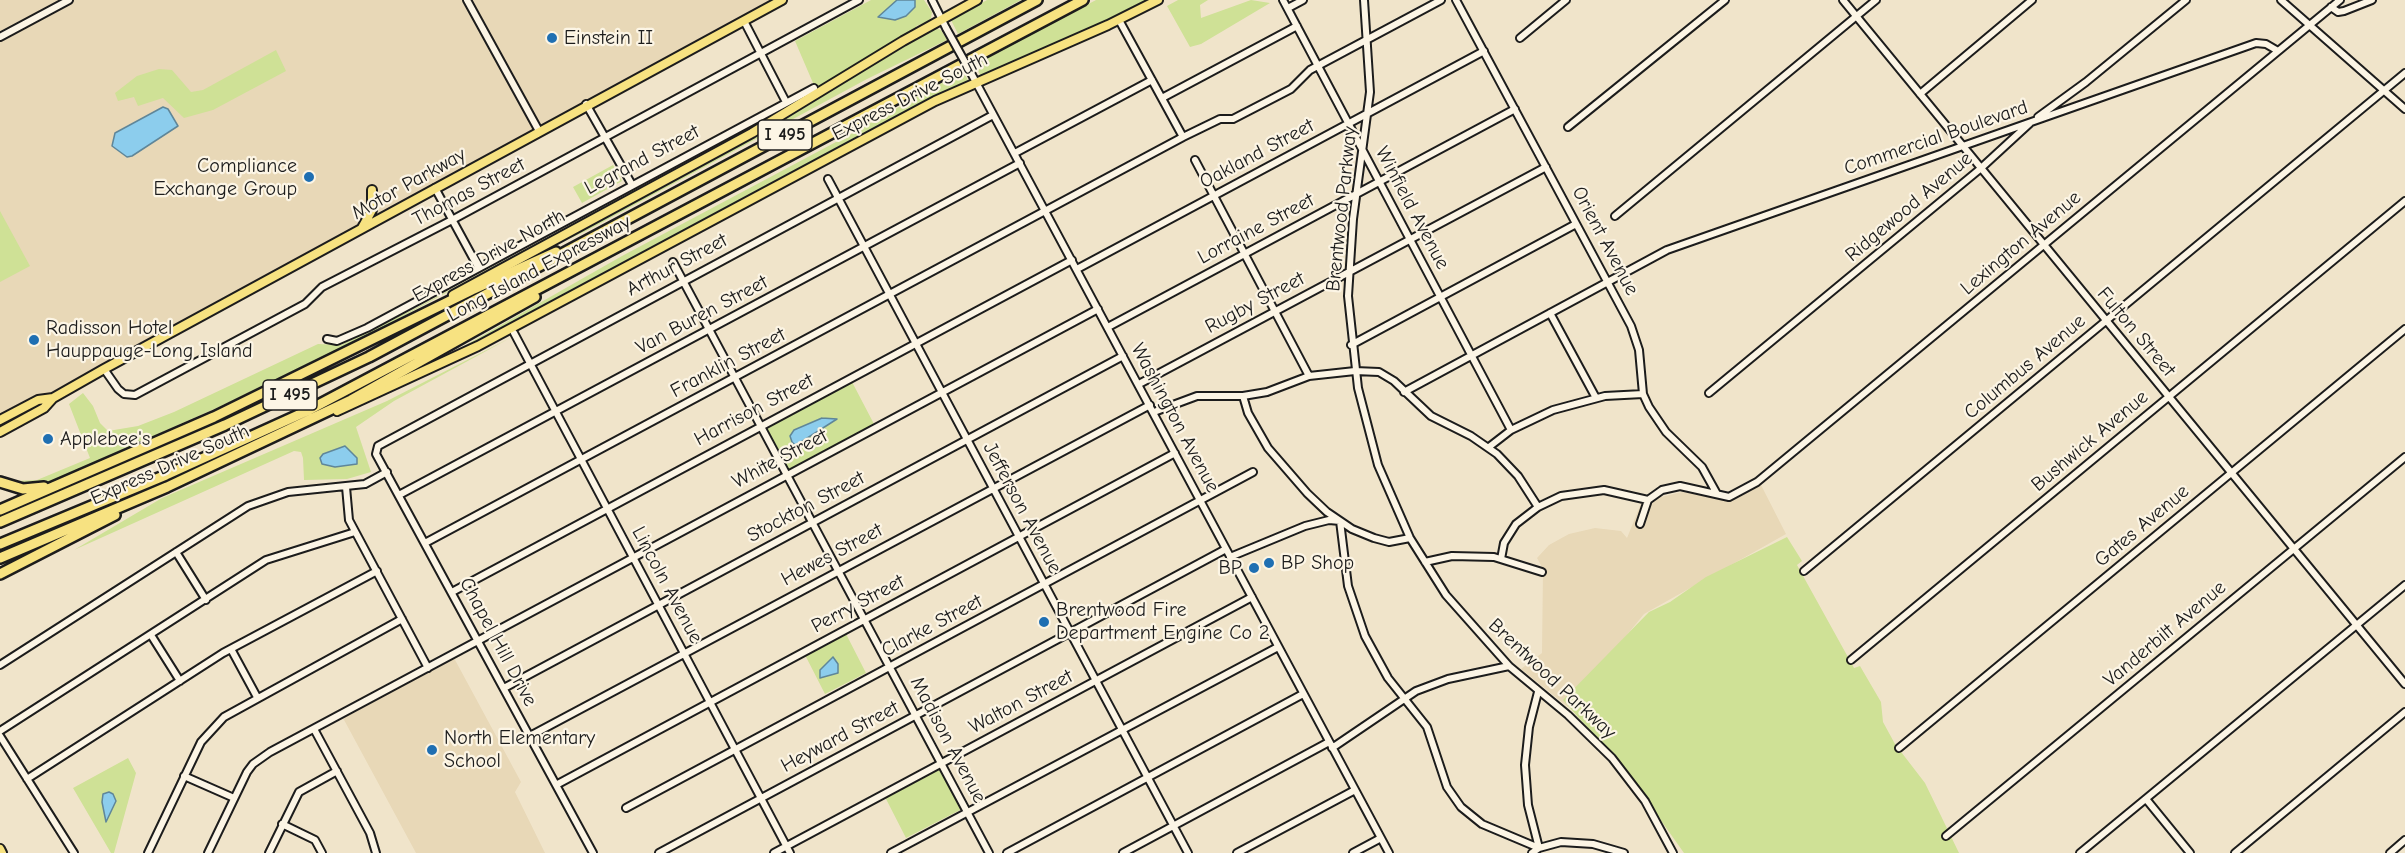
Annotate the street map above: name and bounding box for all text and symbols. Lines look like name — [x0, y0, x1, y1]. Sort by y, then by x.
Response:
place label: Einstein II — [564, 26, 653, 50]
marker: Einstein II — [545, 31, 559, 45]
street label: Express Drive South — [828, 47, 992, 147]
street label: Commercial Boulevard — [1841, 95, 2031, 181]
street label: Oakland Street — [1196, 114, 1318, 194]
street label: Legrand Street — [580, 120, 704, 200]
road number: I 495 — [758, 120, 812, 150]
street label: Brentwood Parkway — [1321, 125, 1363, 293]
street label: Winfield Avenue — [1370, 142, 1454, 274]
street label: Motor Parkway — [348, 143, 470, 225]
street label: Ridgewood Avenue — [1841, 147, 1977, 267]
street label: Thomas Street — [409, 152, 529, 232]
place label: Compliance Exchange Group — [154, 154, 297, 201]
marker: Compliance Exchange Group — [302, 170, 316, 184]
street label: Orient Avenue — [1566, 183, 1644, 299]
street label: Lexington Avenue — [1956, 186, 2086, 300]
street label: Lorraine Street — [1194, 188, 1318, 270]
street label: Express Drive North — [408, 204, 570, 308]
street label: Long Island Expressway — [443, 210, 635, 328]
street label: Arthur Street — [622, 228, 732, 302]
street label: Rugby Street — [1201, 267, 1309, 339]
street label: Van Buren Street — [632, 270, 772, 360]
street label: Fulton Street — [2092, 282, 2180, 382]
street label: Columbus Avenue — [1960, 309, 2090, 425]
place label: Radisson Hotel Hauppauge-Long Island — [46, 316, 253, 363]
street label: Franklin Street — [666, 323, 790, 403]
marker: Radisson Hotel Hauppauge-Long Island — [27, 333, 41, 347]
street label: Washington Avenue — [1125, 339, 1225, 497]
street label: Harrison Street — [690, 368, 818, 452]
road number: I 495 — [263, 380, 317, 410]
street label: Bushwick Avenue — [2027, 385, 2153, 497]
street label: Express Drive South — [87, 419, 253, 511]
street label: White Street — [728, 424, 832, 494]
place label: Applebee's — [60, 427, 150, 451]
marker: Applebee's — [41, 432, 55, 446]
street label: Jefferson Avenue — [977, 438, 1067, 578]
street label: Stockton Street — [743, 466, 869, 548]
street label: Gates Avenue — [2090, 480, 2194, 572]
street label: Hewes Street — [777, 518, 887, 592]
street label: Lincoln Avenue — [626, 522, 708, 648]
place label: BP Shop — [1281, 551, 1354, 575]
place label: BP — [1218, 556, 1242, 580]
marker: BP Shop — [1262, 556, 1276, 570]
marker: BP — [1247, 561, 1261, 575]
street label: Perry Street — [807, 569, 909, 639]
street label: Chapel Hill Drive — [454, 573, 542, 711]
street label: Vanderbilt Avenue — [2099, 576, 2231, 692]
street label: Clarke Street — [877, 589, 987, 663]
place label: Brentwood Fire Department Engine Co 2 — [1056, 598, 1269, 645]
street label: Brentwood Parkway — [1483, 614, 1621, 744]
marker: Brentwood Fire Department Engine Co 2 — [1037, 615, 1051, 629]
street label: Walton Street — [965, 665, 1077, 739]
street label: Madison Avenue — [905, 673, 991, 807]
street label: Heyward Street — [777, 696, 903, 778]
place label: North Elementary School — [444, 726, 595, 773]
marker: North Elementary School — [425, 743, 439, 757]

